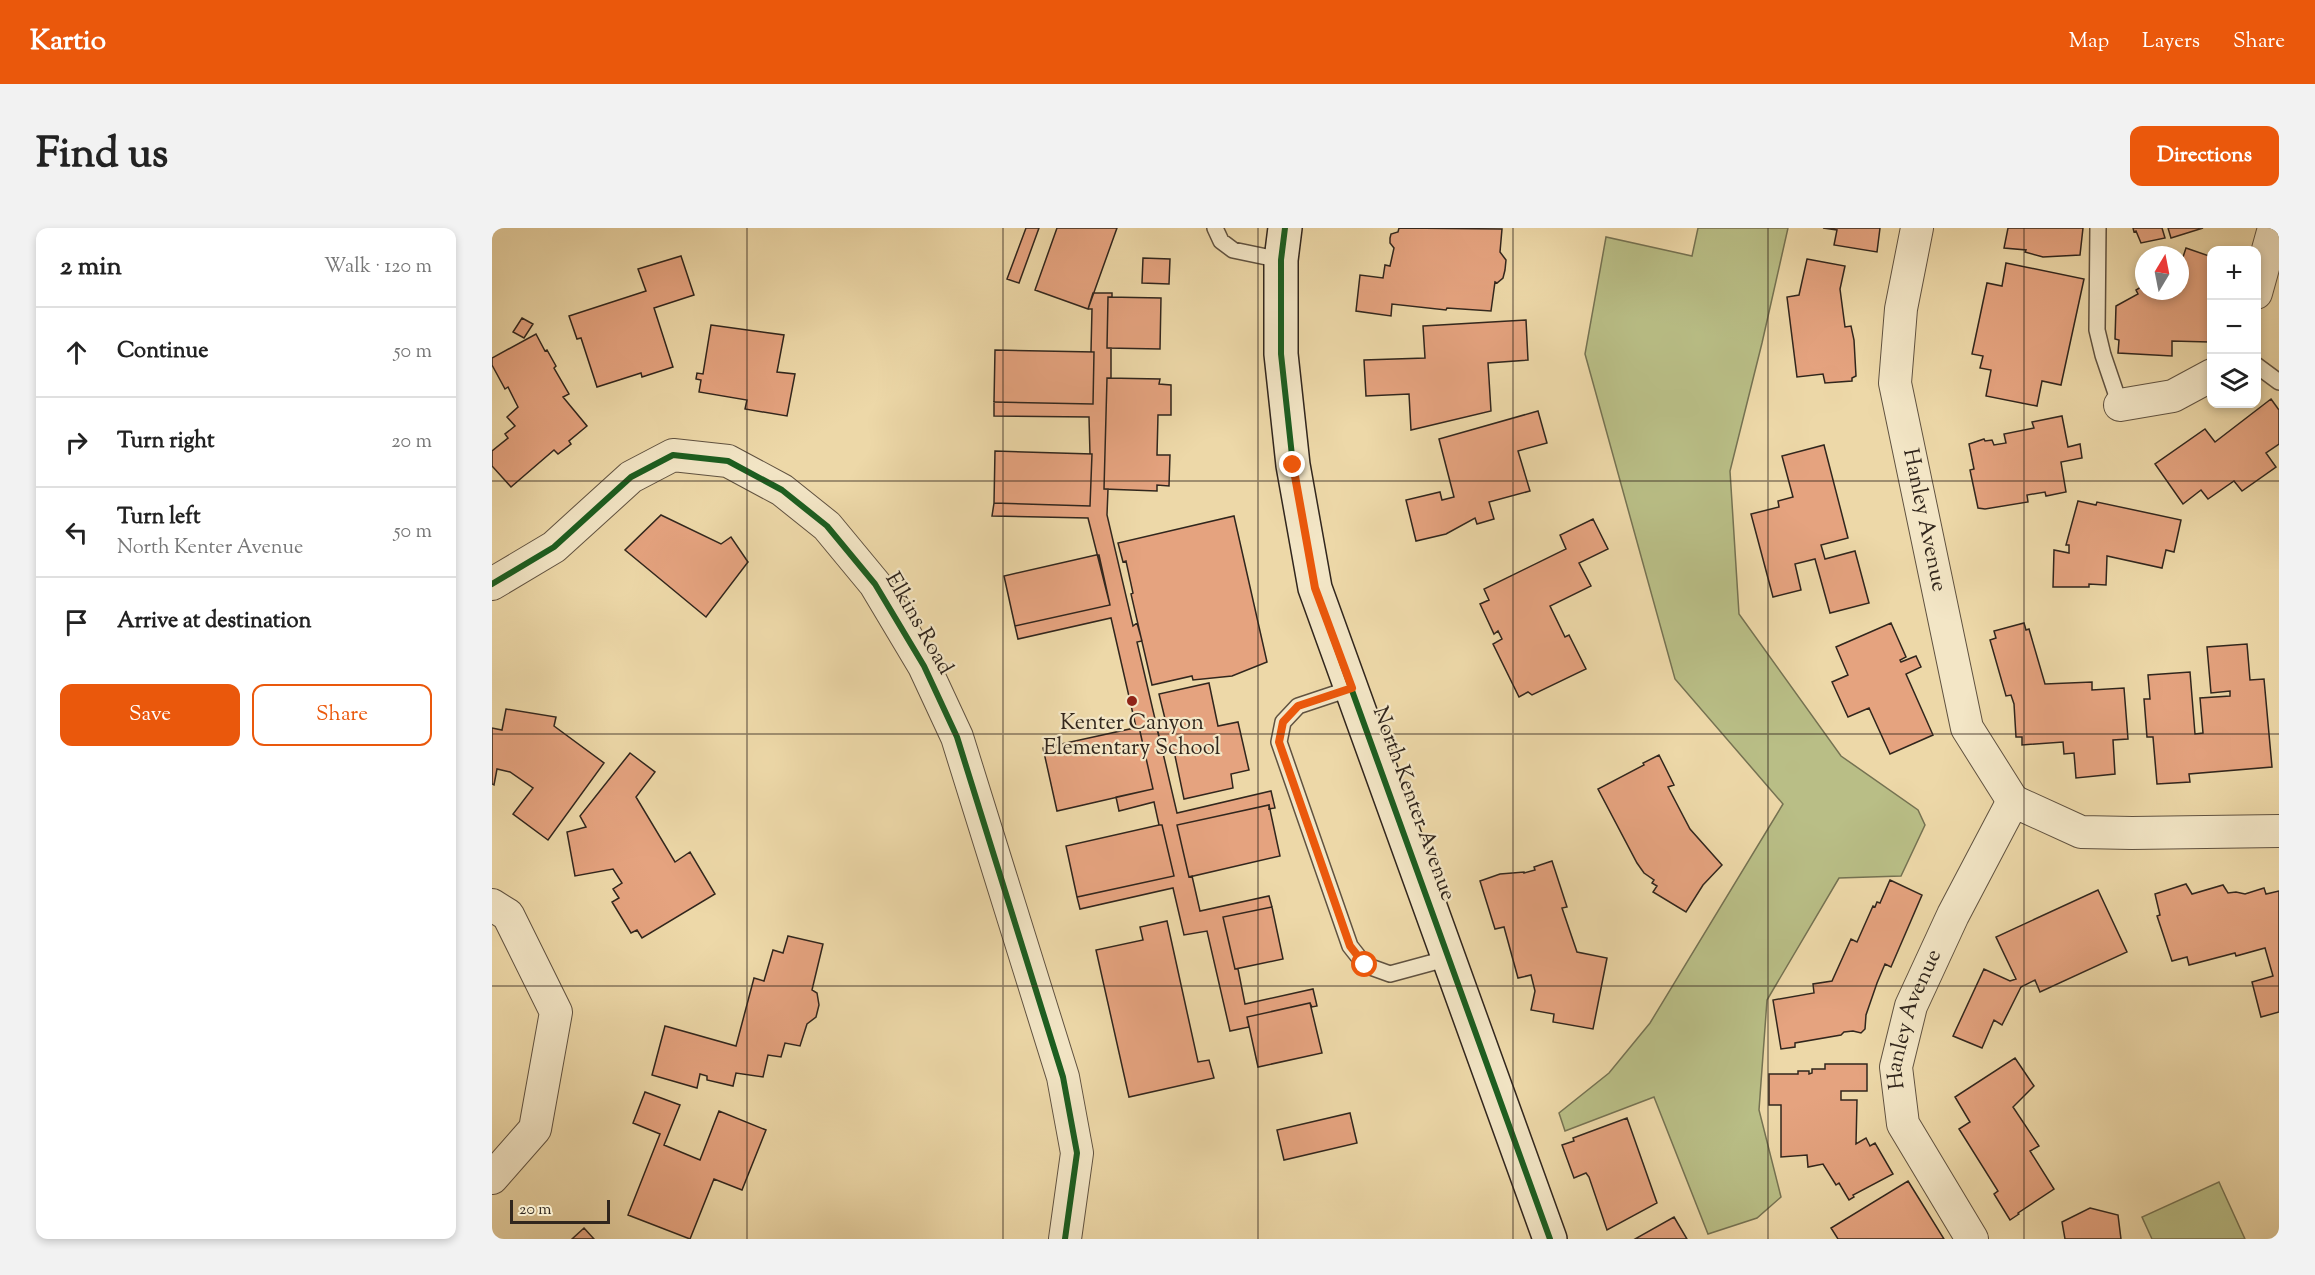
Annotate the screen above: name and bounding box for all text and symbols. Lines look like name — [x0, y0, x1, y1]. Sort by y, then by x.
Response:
text: Kartio — [30, 22, 106, 62]
text: Map — [2069, 27, 2109, 57]
text: Layers — [2142, 27, 2200, 57]
text: Share — [2233, 27, 2285, 57]
text: Find us — [36, 126, 168, 186]
button: Directions — [2130, 126, 2279, 186]
north arrow — [2135, 246, 2189, 300]
map controls — [2207, 246, 2261, 408]
button: + — [2207, 246, 2261, 300]
text: 2 min — [60, 249, 122, 286]
text: Walk · 120 m — [324, 253, 432, 282]
button: − — [2207, 300, 2261, 354]
icon: ahead — [60, 336, 93, 369]
text: Continue — [117, 336, 208, 368]
text: 50 m — [394, 338, 432, 367]
button: layers — [2207, 354, 2261, 408]
icon: right — [60, 426, 93, 459]
text: Turn right — [117, 426, 214, 458]
text: 20 m — [391, 428, 432, 457]
street label: Hanley Avenue — [1893, 446, 1954, 595]
route end — [1279, 451, 1305, 477]
text: Turn left — [117, 502, 200, 534]
icon: left — [60, 516, 93, 549]
text: 50 m — [394, 518, 432, 547]
text: North Kenter Avenue — [117, 534, 303, 563]
street label: Elkins Road — [876, 567, 960, 681]
icon: arrive — [60, 606, 93, 639]
text: Arrive at destination — [117, 606, 312, 638]
button: Save — [60, 684, 240, 746]
button: Share — [252, 684, 432, 746]
marker: Kenter Canyon Elementary School — [1125, 694, 1139, 708]
street label: North Kenter Avenue — [1363, 702, 1463, 906]
place label: Kenter Canyon Elementary School — [1043, 708, 1221, 765]
street label: Hanley Avenue — [1879, 944, 1951, 1091]
route start — [1351, 951, 1377, 977]
scale bar — [510, 1197, 610, 1224]
text: 20 m — [519, 1199, 552, 1222]

